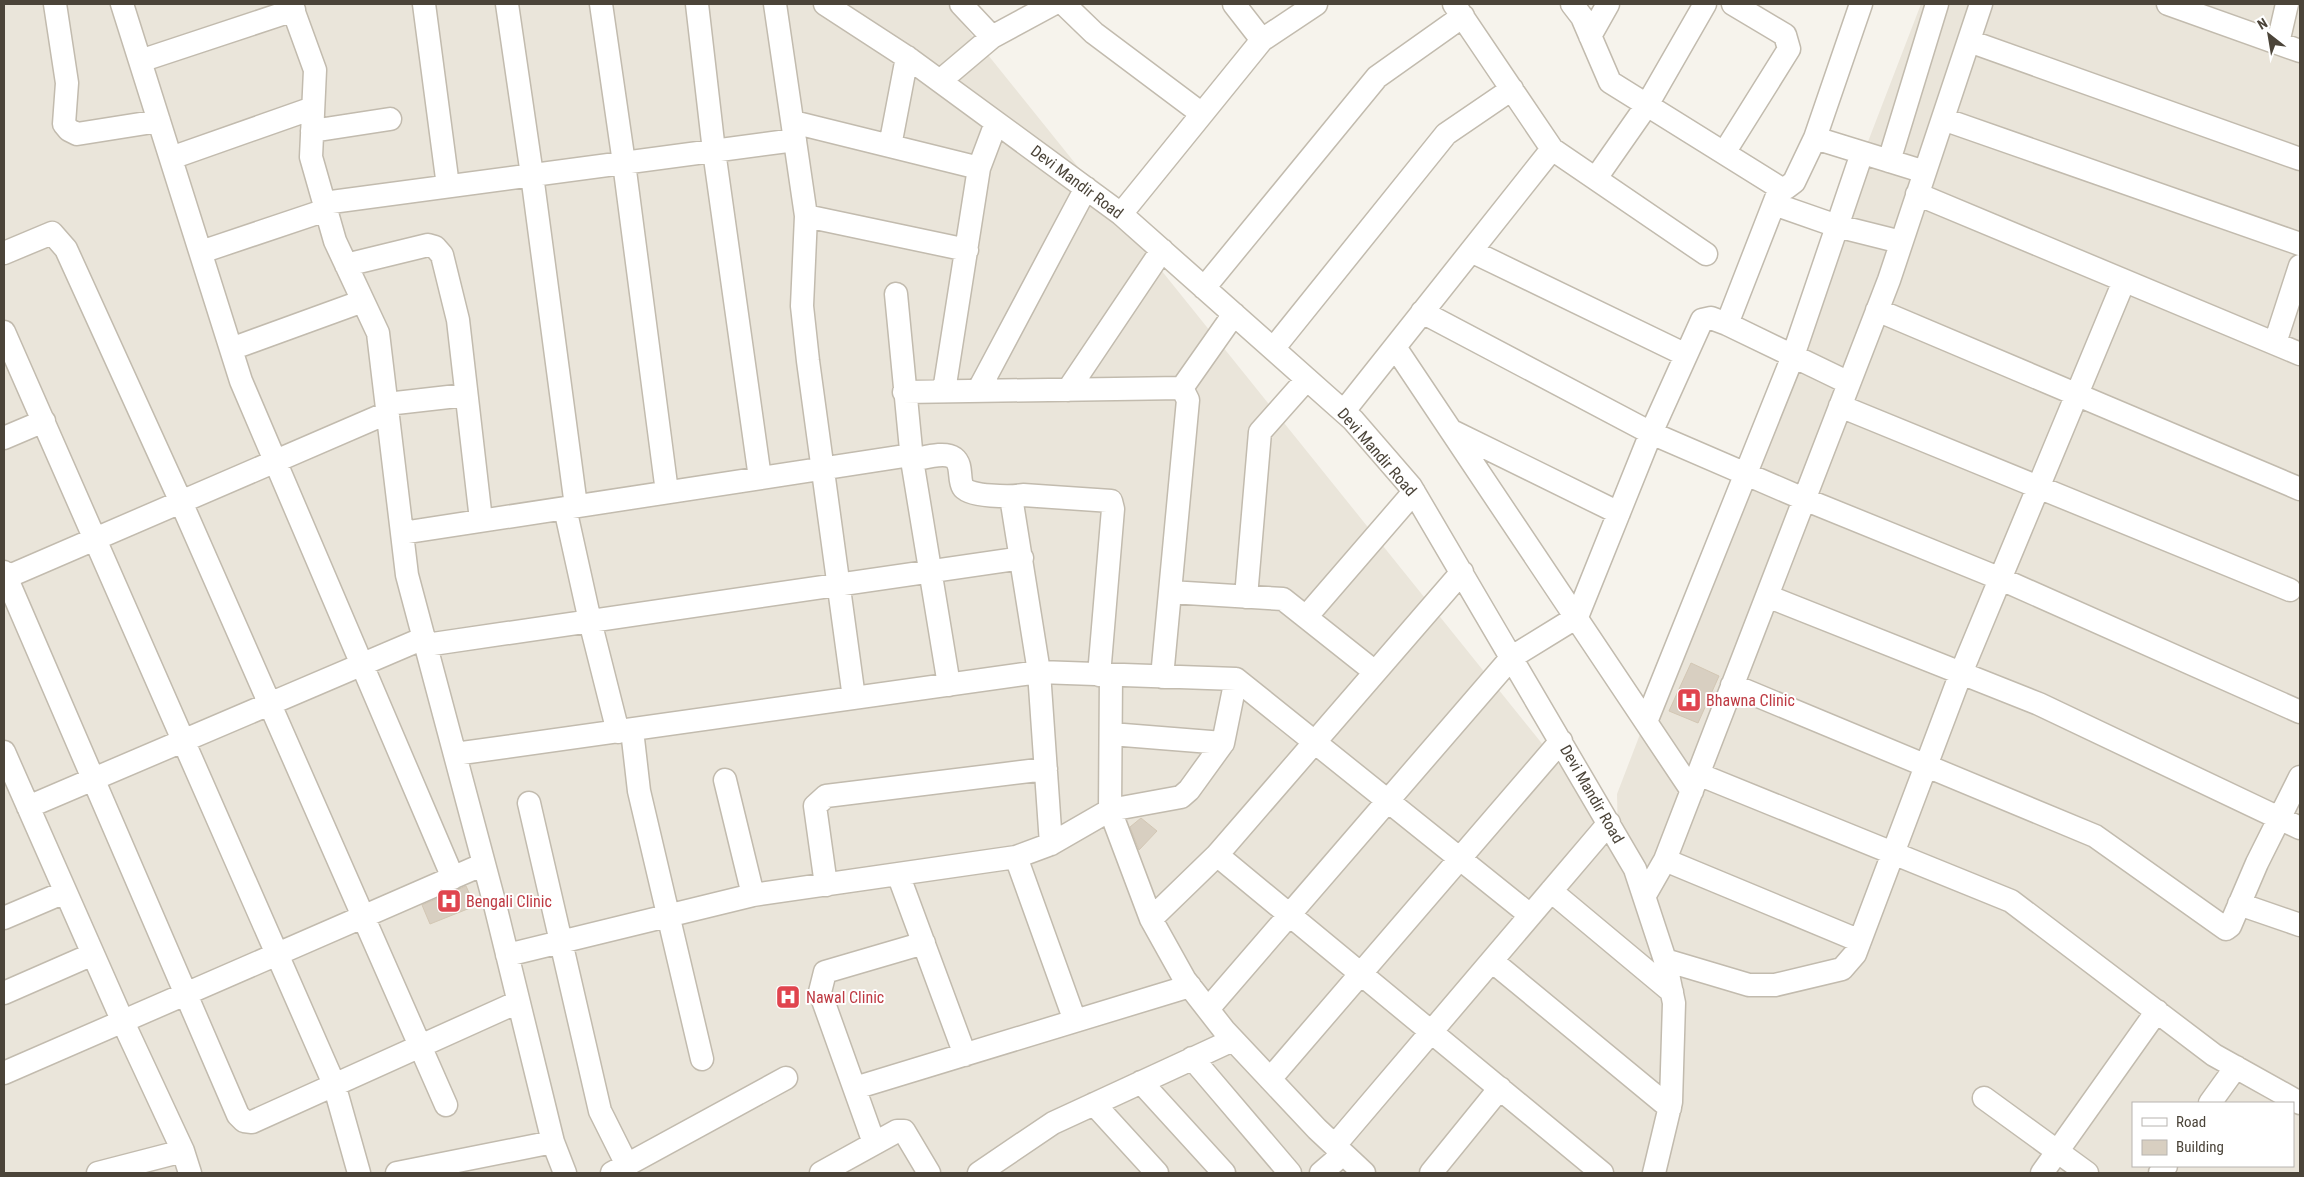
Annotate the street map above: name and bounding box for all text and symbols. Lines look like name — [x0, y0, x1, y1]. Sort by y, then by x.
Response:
north arrow — [2244, 10, 2294, 60]
text: N — [2255, 15, 2270, 33]
street label: Devi Mandir Road — [1027, 141, 1127, 223]
street label: Devi Mandir Road — [1334, 404, 1420, 500]
hospital icon: Bhawna Clinic — [1676, 687, 1702, 713]
place label: Bhawna Clinic — [1706, 691, 1795, 710]
street label: Devi Mandir Road — [1556, 741, 1628, 847]
hospital icon: Bengali Clinic — [436, 888, 462, 914]
place label: Bengali Clinic — [466, 892, 552, 911]
hospital icon: Nawal Clinic — [775, 984, 801, 1010]
place label: Nawal Clinic — [806, 988, 884, 1007]
legend — [2132, 1102, 2294, 1167]
text: Road — [2176, 1113, 2206, 1131]
text: Building — [2176, 1138, 2224, 1156]

